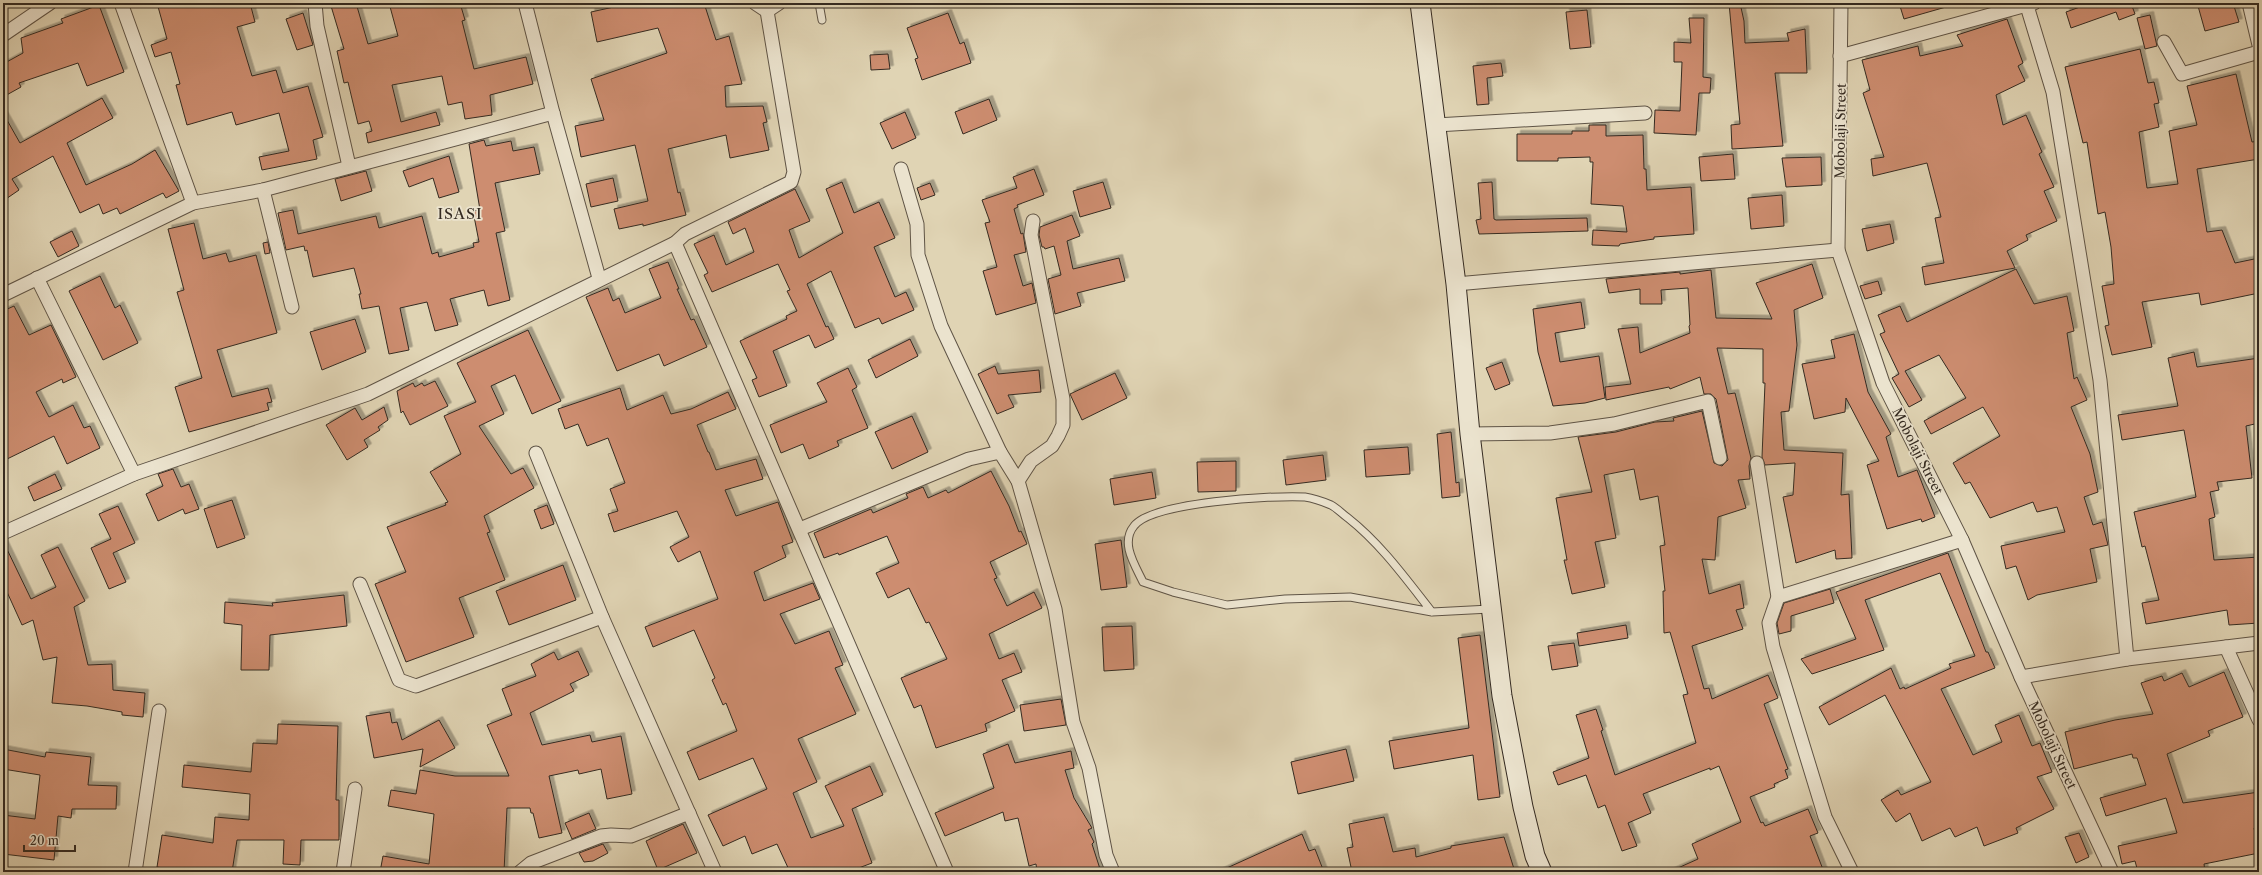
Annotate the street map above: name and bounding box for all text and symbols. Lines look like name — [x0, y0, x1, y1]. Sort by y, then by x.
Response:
street label: Mobolaji Street — [1831, 83, 1849, 179]
district label: ISASI — [437, 204, 483, 223]
street label: Mobolaji Street — [1889, 405, 1947, 497]
street label: Mobolaji Street — [2026, 698, 2081, 792]
scale bar — [24, 827, 75, 853]
text: 20 m — [30, 833, 59, 848]

